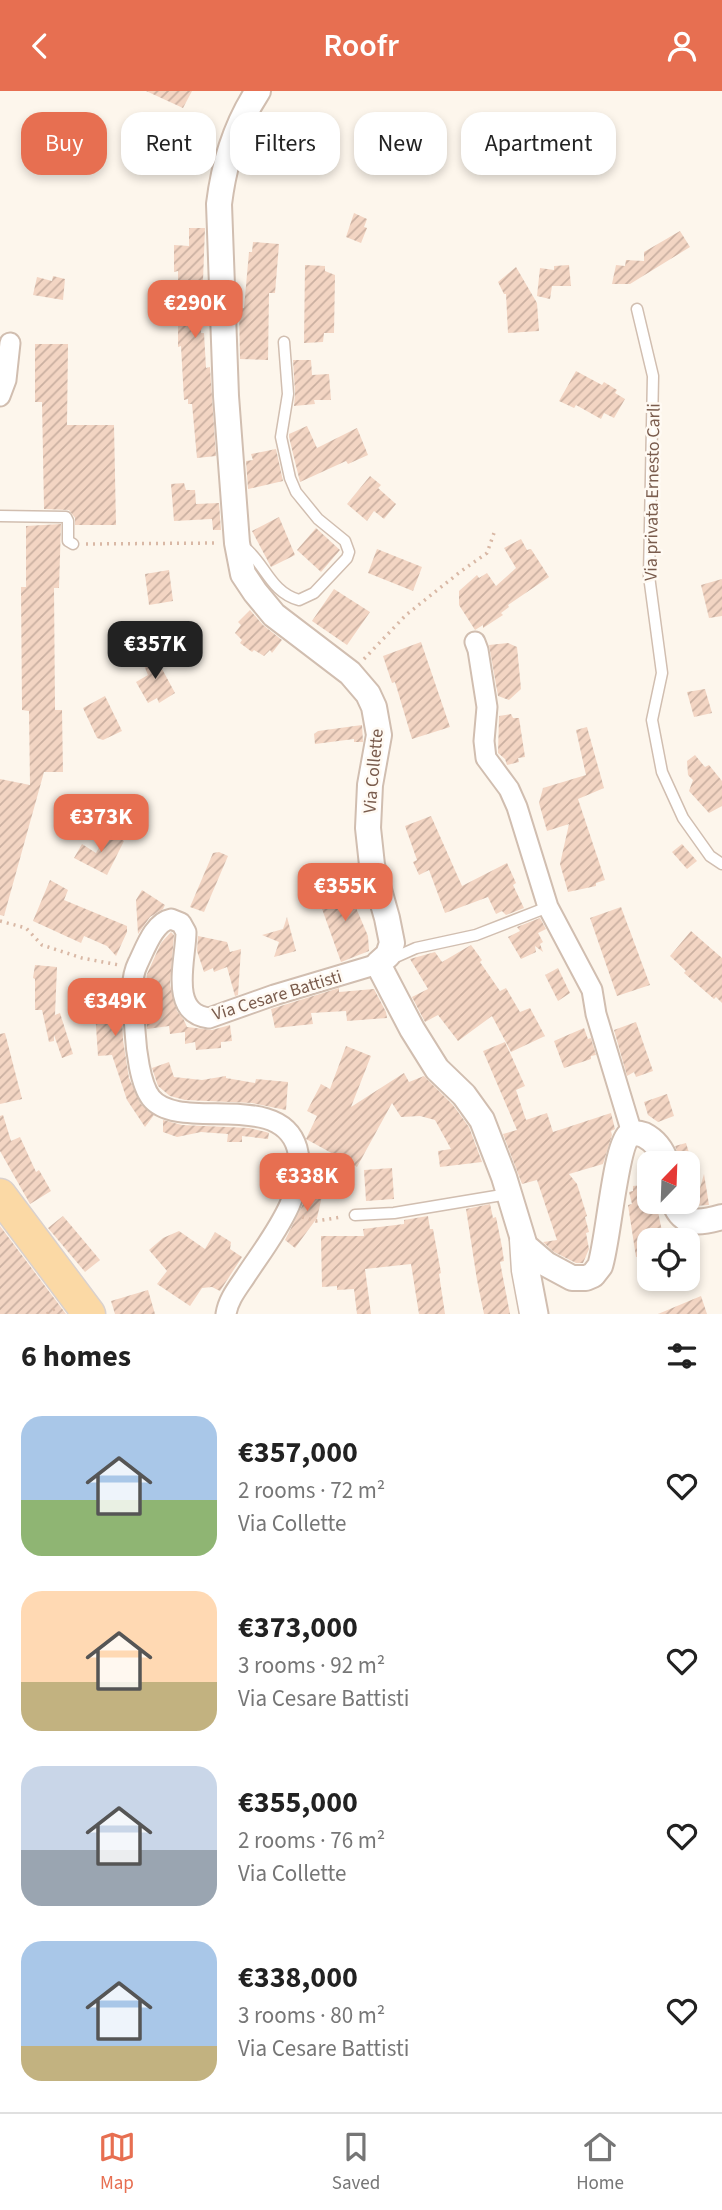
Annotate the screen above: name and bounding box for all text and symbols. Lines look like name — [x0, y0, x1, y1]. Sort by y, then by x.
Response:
text: Roofr — [323, 23, 399, 69]
icon: back — [21, 27, 59, 65]
icon: person — [663, 27, 701, 65]
chip: Buy — [21, 112, 107, 175]
chip: Rent — [121, 112, 216, 175]
chip: Filters — [230, 112, 340, 175]
chip: New — [354, 112, 447, 175]
chip: Apartment — [461, 112, 616, 175]
pin: €290K — [146, 281, 244, 340]
text: €290K — [164, 286, 226, 319]
street label: Via privata Ernesto Carli — [638, 403, 667, 581]
pin: €357K — [106, 621, 204, 681]
text: €357K — [124, 627, 186, 660]
street label: Via Collette — [357, 728, 390, 814]
pin: €373K — [52, 795, 150, 854]
text: €373K — [70, 800, 132, 833]
pin: €355K — [296, 863, 394, 923]
text: €355K — [314, 869, 376, 902]
street label: Via Cesare Battisti — [209, 964, 345, 1027]
pin: €349K — [66, 979, 164, 1038]
text: €349K — [84, 984, 146, 1017]
north arrow — [637, 1151, 700, 1215]
map controls — [637, 1151, 700, 1291]
pin: €338K — [258, 1153, 356, 1213]
text: €338K — [276, 1159, 338, 1192]
button: locate — [637, 1228, 700, 1291]
text: 6 homes — [21, 1335, 131, 1378]
icon: filters — [663, 1337, 701, 1375]
text: €357,000 — [238, 1431, 358, 1474]
icon: home — [77, 1444, 161, 1528]
icon: heart — [663, 1467, 701, 1505]
text: 2 rooms · 72 m² — [238, 1474, 385, 1507]
text: Via Collette — [238, 1507, 346, 1540]
text: €373,000 — [238, 1606, 358, 1649]
icon: home — [77, 1619, 161, 1703]
icon: heart — [663, 1642, 701, 1680]
text: 3 rooms · 92 m² — [238, 1649, 385, 1682]
text: Via Cesare Battisti — [238, 1682, 409, 1715]
text: €355,000 — [238, 1781, 358, 1824]
icon: home — [77, 1794, 161, 1878]
icon: heart — [663, 1817, 701, 1855]
text: 2 rooms · 76 m² — [238, 1824, 385, 1857]
text: Via Collette — [238, 1857, 346, 1890]
text: €338,000 — [238, 1956, 358, 1999]
icon: home — [77, 1969, 161, 2053]
icon: heart — [663, 1992, 701, 2030]
text: 3 rooms · 80 m² — [238, 1999, 385, 2032]
text: Via Cesare Battisti — [238, 2032, 409, 2065]
tab: Map — [98, 2128, 136, 2197]
tab: Saved — [332, 2128, 380, 2197]
tab: Home — [576, 2128, 624, 2197]

